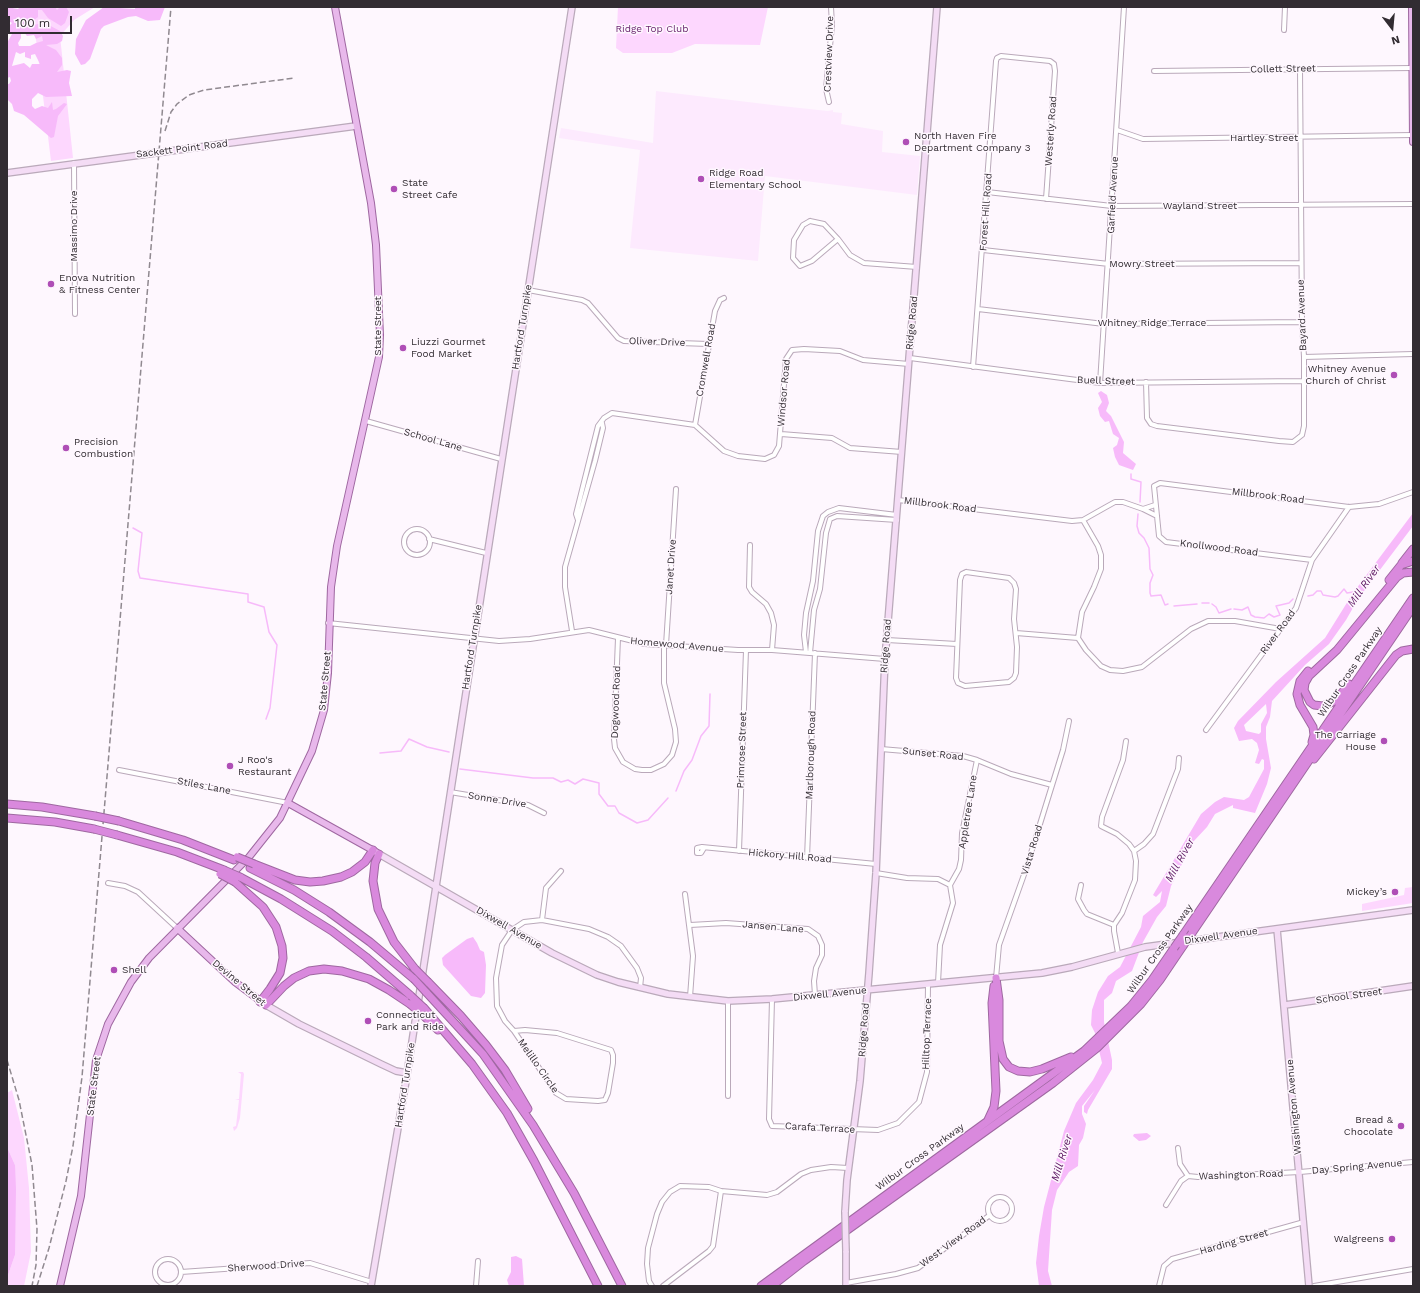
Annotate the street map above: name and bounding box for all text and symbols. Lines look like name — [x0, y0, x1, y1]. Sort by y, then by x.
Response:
scale bar — [10, 8, 74, 34]
north arrow — [1372, 8, 1412, 48]
text: 100 m — [15, 16, 50, 30]
street label: Crestview Drive — [822, 16, 836, 92]
park label: Ridge Top Club — [615, 23, 689, 35]
text: N — [1390, 33, 1401, 47]
street label: Collett Street — [1250, 62, 1316, 76]
street label: Westerly Road — [1043, 96, 1059, 166]
place label: North Haven Fire Department Company 3 — [914, 130, 1031, 154]
street label: Hartley Street — [1230, 132, 1298, 144]
street label: Sackett Point Road — [135, 137, 229, 161]
marker: North Haven Fire Department Company 3 — [901, 137, 911, 147]
street label: Garfield Avenue — [1105, 156, 1121, 234]
place label: Ridge Road Elementary School — [709, 167, 801, 190]
street label: Forest Hill Road — [977, 173, 995, 251]
marker: Ridge Road Elementary School — [696, 174, 706, 184]
place label: State Street Cafe — [402, 177, 458, 200]
marker: State Street Cafe — [389, 184, 399, 194]
street label: Massimo Drive — [68, 190, 80, 262]
street label: Wayland Street — [1163, 200, 1237, 212]
street label: Mowry Street — [1109, 258, 1175, 270]
place label: Enova Nutrition & Fitness Center — [59, 272, 140, 296]
marker: Enova Nutrition & Fitness Center — [46, 279, 56, 289]
street label: Bayard Avenue — [1295, 279, 1309, 351]
street label: Hartford Turnpike — [509, 284, 535, 370]
street label: Ridge Road — [904, 295, 920, 351]
street label: State Street — [372, 296, 384, 356]
street label: Whitney Ridge Terrace — [1098, 317, 1206, 329]
street label: Cromwell Road — [694, 322, 718, 398]
street label: Oliver Drive — [629, 335, 685, 349]
place label: Liuzzi Gourmet Food Market — [411, 336, 485, 360]
marker: Liuzzi Gourmet Food Market — [398, 343, 408, 353]
street label: Windsor Road — [775, 359, 793, 427]
place label: Whitney Avenue Church of Christ — [1305, 363, 1386, 386]
marker: Whitney Avenue Church of Christ — [1389, 370, 1399, 380]
street label: Buell Street — [1077, 374, 1135, 388]
street label: School Lane — [402, 426, 464, 454]
place label: Precision Combustion — [74, 436, 133, 460]
marker: Precision Combustion — [61, 443, 71, 453]
street label: Millbrook Road — [1231, 486, 1305, 506]
street label: Millbrook Road — [903, 495, 977, 515]
street label: Knollwood Road — [1179, 537, 1259, 559]
street label: Janet Drive — [663, 539, 679, 595]
water label: Mill River — [1345, 562, 1383, 610]
street label: Hartford Turnpike — [459, 604, 485, 690]
street label: River Road — [1258, 607, 1298, 657]
street label: Ridge Road — [878, 618, 894, 674]
street label: Wilbur Cross Parkway — [1315, 625, 1385, 719]
street label: Homewood Avenue — [630, 635, 724, 655]
street label: State Street — [316, 651, 334, 711]
street label: Dogwood Road — [609, 665, 623, 739]
street label: Marlborough Road — [803, 710, 819, 800]
street label: Primrose Street — [735, 711, 749, 789]
place label: The Carriage House — [1315, 729, 1376, 752]
marker: The Carriage House — [1379, 736, 1389, 746]
street label: Sunset Road — [902, 745, 964, 763]
place label: J Roo's Restaurant — [238, 754, 291, 778]
marker: J Roo's Restaurant — [225, 761, 235, 771]
street label: Appletree Lane — [956, 774, 980, 850]
street label: Stiles Lane — [176, 775, 232, 797]
street label: Sonne Drive — [467, 789, 527, 811]
street label: Vista Road — [1019, 823, 1045, 877]
water label: Mill River — [1162, 836, 1198, 884]
street label: Hickory Hill Road — [748, 846, 832, 866]
place label: Mickey’s — [1346, 886, 1387, 898]
marker: Mickey’s — [1390, 887, 1400, 897]
street label: Wilbur Cross Parkway — [1125, 902, 1195, 996]
street label: Dixwell Avenue — [474, 904, 544, 952]
street label: Jansen Lane — [742, 918, 804, 936]
street label: Dixwell Avenue — [1184, 925, 1258, 947]
street label: Devine Street — [210, 957, 268, 1009]
place label: Shell — [122, 964, 146, 976]
marker: Shell — [109, 965, 119, 975]
street label: Dixwell Avenue — [793, 984, 867, 1004]
street label: School Street — [1315, 985, 1383, 1007]
street label: Hilltop Terrace — [920, 998, 934, 1070]
street label: Ridge Road — [856, 1002, 872, 1058]
place label: Connecticut Park and Ride — [376, 1009, 444, 1032]
marker: Connecticut Park and Ride — [363, 1016, 373, 1026]
street label: Melillo Circle — [515, 1037, 561, 1095]
street label: Hartford Turnpike — [392, 1042, 418, 1128]
street label: State Street — [84, 1056, 104, 1116]
street label: Washington Avenue — [1284, 1059, 1304, 1155]
place label: Bread & Chocolate — [1344, 1114, 1393, 1138]
street label: Carafa Terrace — [784, 1120, 856, 1136]
street label: Wilbur Cross Parkway — [873, 1121, 967, 1193]
marker: Bread & Chocolate — [1396, 1121, 1406, 1131]
water label: Mill River — [1049, 1133, 1075, 1183]
street label: Day Spring Avenue — [1311, 1157, 1403, 1177]
street label: Washington Road — [1198, 1168, 1284, 1182]
street label: West View Road — [918, 1214, 988, 1270]
street label: Harding Street — [1198, 1226, 1270, 1258]
place label: Walgreens — [1334, 1233, 1384, 1245]
marker: Walgreens — [1387, 1234, 1397, 1244]
street label: Sherwood Drive — [227, 1257, 305, 1275]

